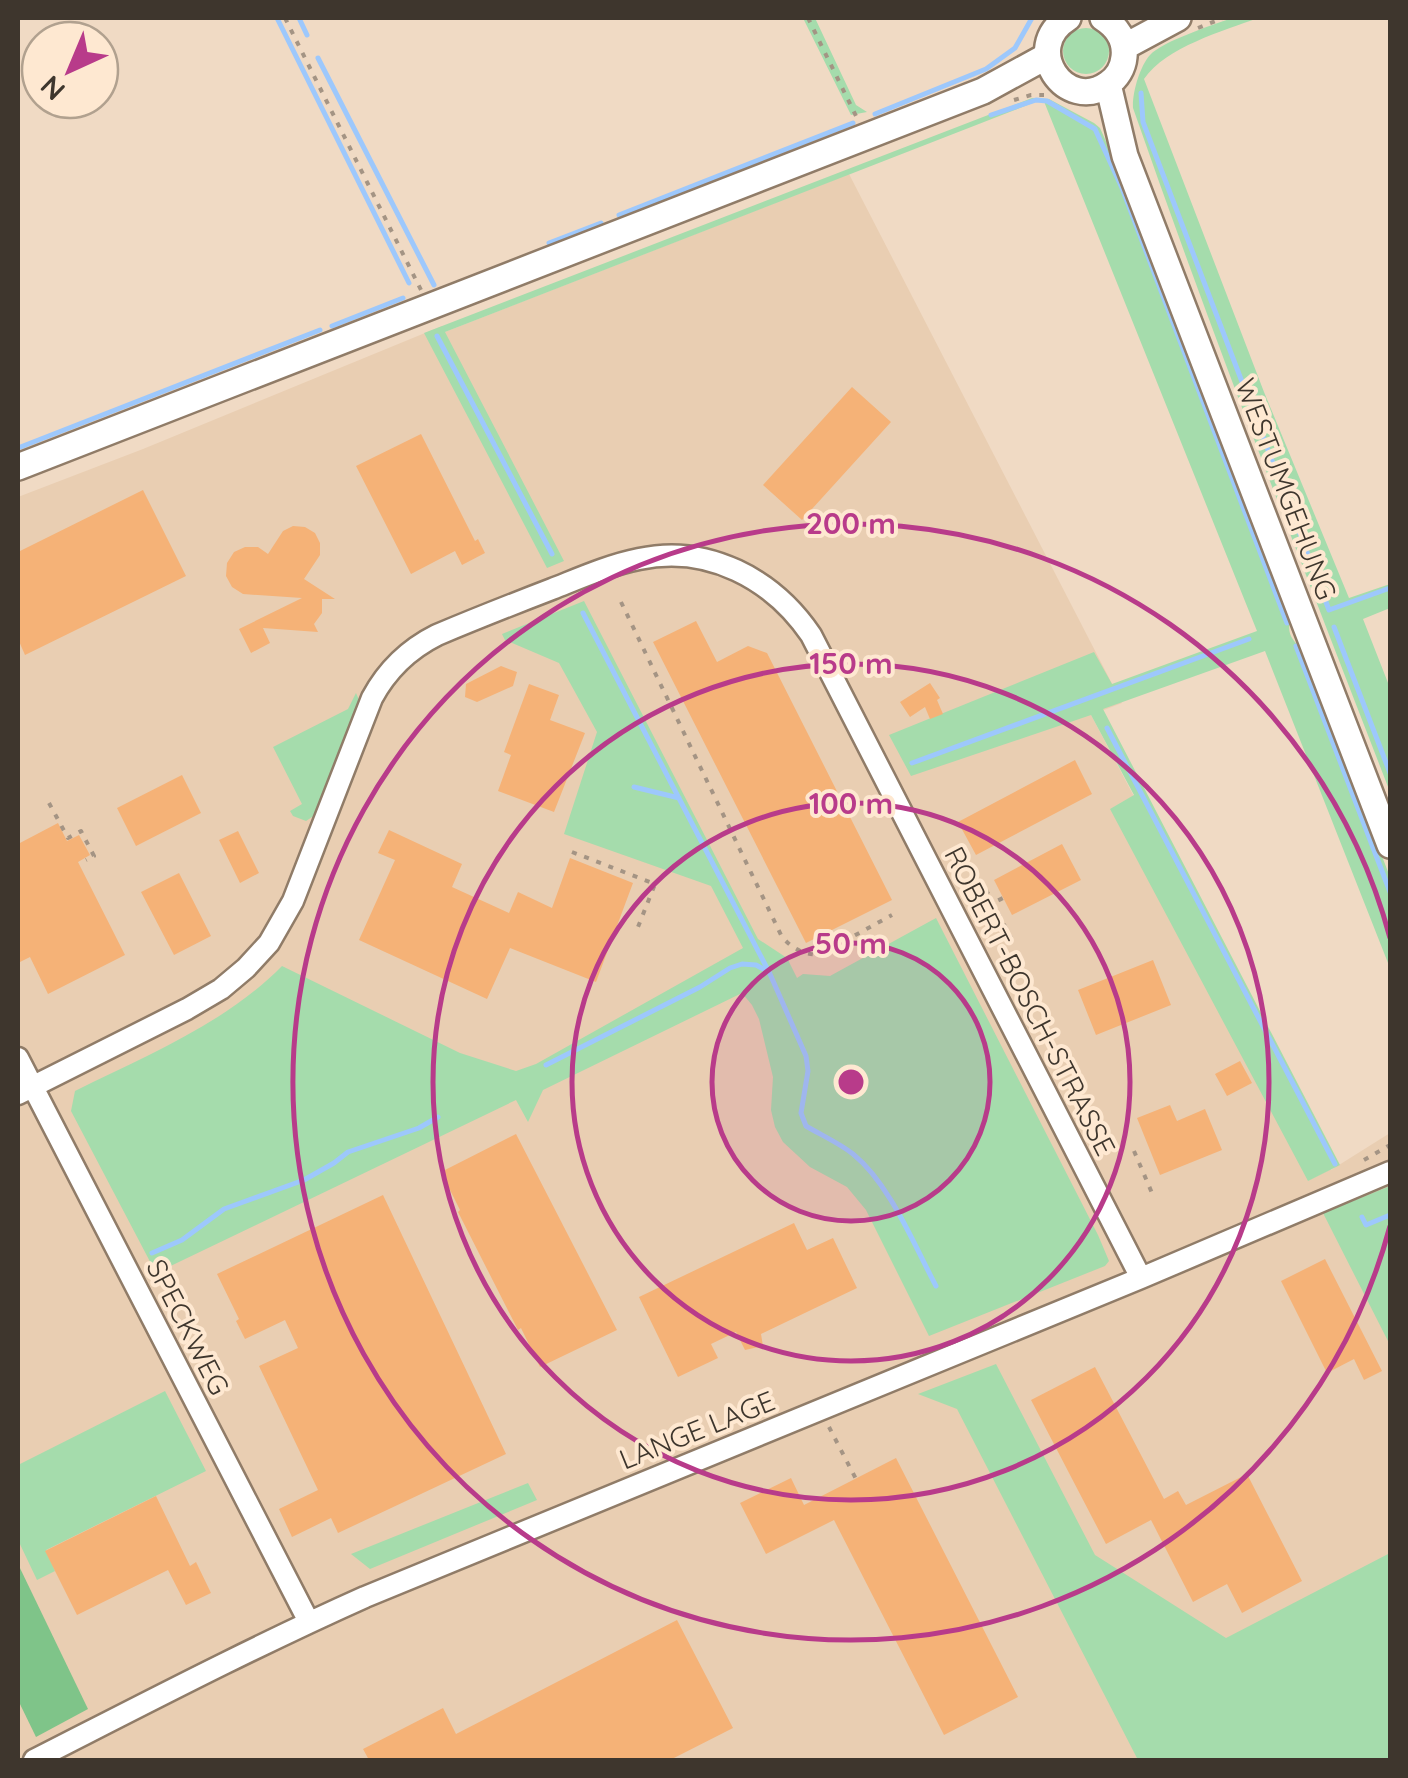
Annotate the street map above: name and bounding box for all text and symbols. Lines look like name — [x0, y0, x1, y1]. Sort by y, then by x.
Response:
north arrow — [20, 20, 120, 120]
text: N — [33, 69, 72, 108]
street label: WESTUMGEHUNG — [1228, 373, 1345, 604]
text: 200 m — [806, 504, 896, 542]
text: 150 m — [809, 644, 893, 682]
text: 100 m — [809, 784, 893, 822]
street label: ROBERT-BOSCH-STRASSE — [937, 841, 1124, 1161]
text: 50 m — [815, 924, 887, 962]
centre of rings — [833, 1064, 869, 1100]
street label: SPECKWEG — [139, 1253, 238, 1401]
street label: LANGE LAGE — [614, 1382, 780, 1477]

